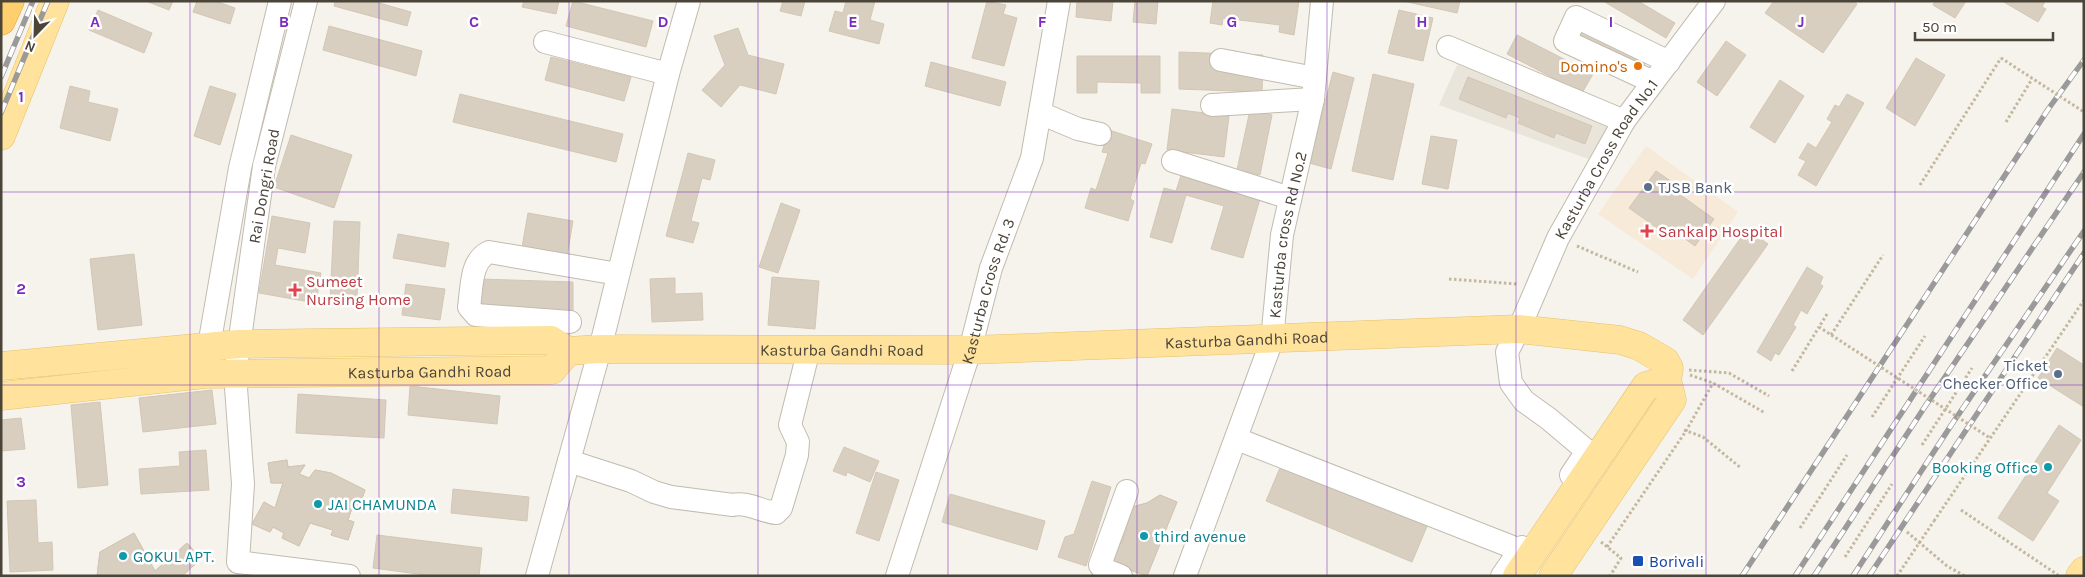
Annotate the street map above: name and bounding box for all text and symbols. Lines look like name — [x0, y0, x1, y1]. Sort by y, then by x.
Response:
north arrow — [10, 10, 60, 60]
scale bar — [1915, 10, 2052, 42]
text: A — [90, 12, 100, 31]
text: B — [279, 12, 289, 31]
text: C — [469, 12, 479, 31]
text: D — [658, 12, 669, 31]
text: E — [848, 12, 858, 31]
text: F — [1038, 12, 1047, 31]
text: G — [1227, 12, 1237, 31]
text: H — [1416, 12, 1428, 31]
text: I — [1609, 12, 1613, 31]
text: J — [1797, 12, 1805, 31]
text: 50 m — [1922, 18, 1957, 36]
text: N — [22, 37, 38, 56]
place label: Domino's — [1560, 57, 1628, 76]
marker: Domino's — [1632, 60, 1644, 72]
street label: Kasturba Cross Road No.1 — [1550, 75, 1662, 243]
text: 1 — [18, 87, 24, 106]
street label: Rai Dongri Road — [245, 127, 283, 245]
street label: Kasturba cross Rd No.2 — [1265, 150, 1310, 319]
place label: TJSB Bank — [1658, 178, 1732, 197]
marker: TJSB Bank — [1642, 181, 1654, 193]
street label: Kasturba Cross Rd. 3 — [957, 216, 1018, 366]
place label: Sankalp Hospital — [1658, 222, 1783, 241]
marker: Sankalp Hospital — [1640, 224, 1654, 238]
place label: Sumeet Nursing Home — [306, 272, 411, 309]
text: 2 — [16, 279, 26, 298]
marker: Sumeet Nursing Home — [288, 283, 302, 297]
street label: Kasturba Gandhi Road — [1164, 327, 1329, 352]
street label: Kasturba Gandhi Road — [760, 340, 924, 359]
place label: Ticket Checker Office — [1943, 356, 2048, 393]
street label: Kasturba Gandhi Road — [348, 361, 512, 382]
marker: Ticket Checker Office — [2052, 368, 2064, 380]
place label: Booking Office — [1932, 458, 2038, 477]
marker: Booking Office — [2042, 461, 2054, 473]
text: 3 — [16, 472, 26, 491]
place label: JAI CHAMUNDA — [328, 495, 436, 514]
marker: JAI CHAMUNDA — [312, 498, 324, 510]
place label: third avenue — [1154, 527, 1246, 546]
marker: third avenue — [1138, 530, 1150, 542]
place label: GOKUL APT. — [133, 547, 214, 566]
marker: GOKUL APT. — [117, 550, 129, 562]
place label: Borivali — [1649, 552, 1704, 571]
marker: Borivali — [1631, 554, 1645, 568]

